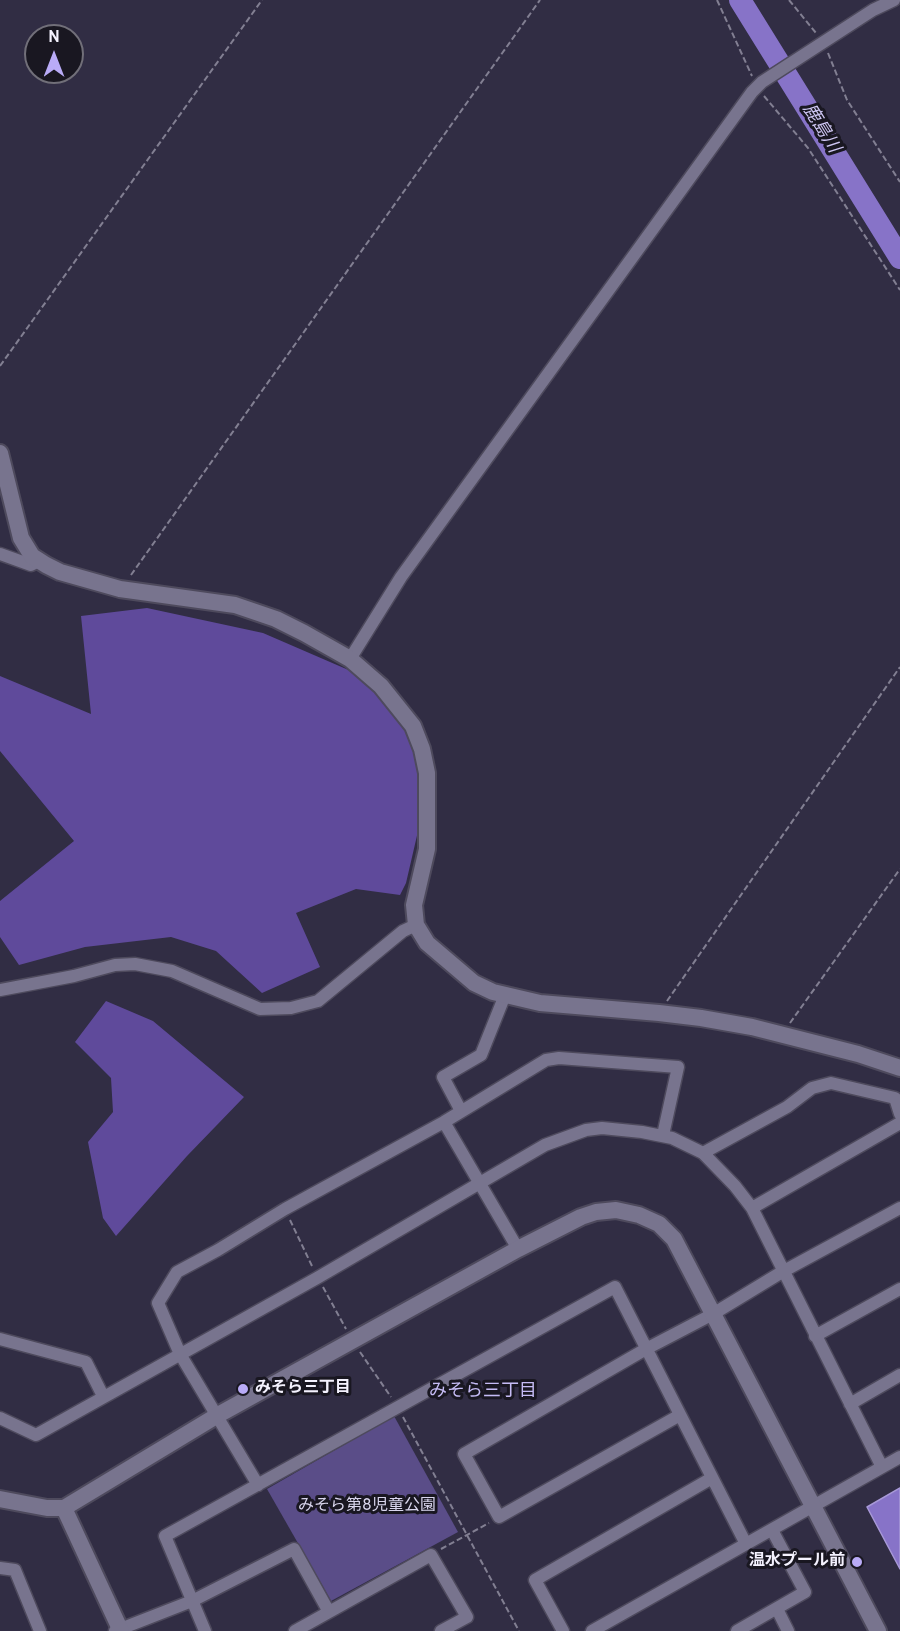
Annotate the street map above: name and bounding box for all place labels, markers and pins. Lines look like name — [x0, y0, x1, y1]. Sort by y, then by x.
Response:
place label: みそら三丁目 — [255, 1379, 351, 1399]
marker: みそら三丁目 — [236, 1382, 250, 1396]
place label: 温水プール前 — [749, 1552, 845, 1572]
marker: 温水プール前 — [850, 1555, 864, 1569]

